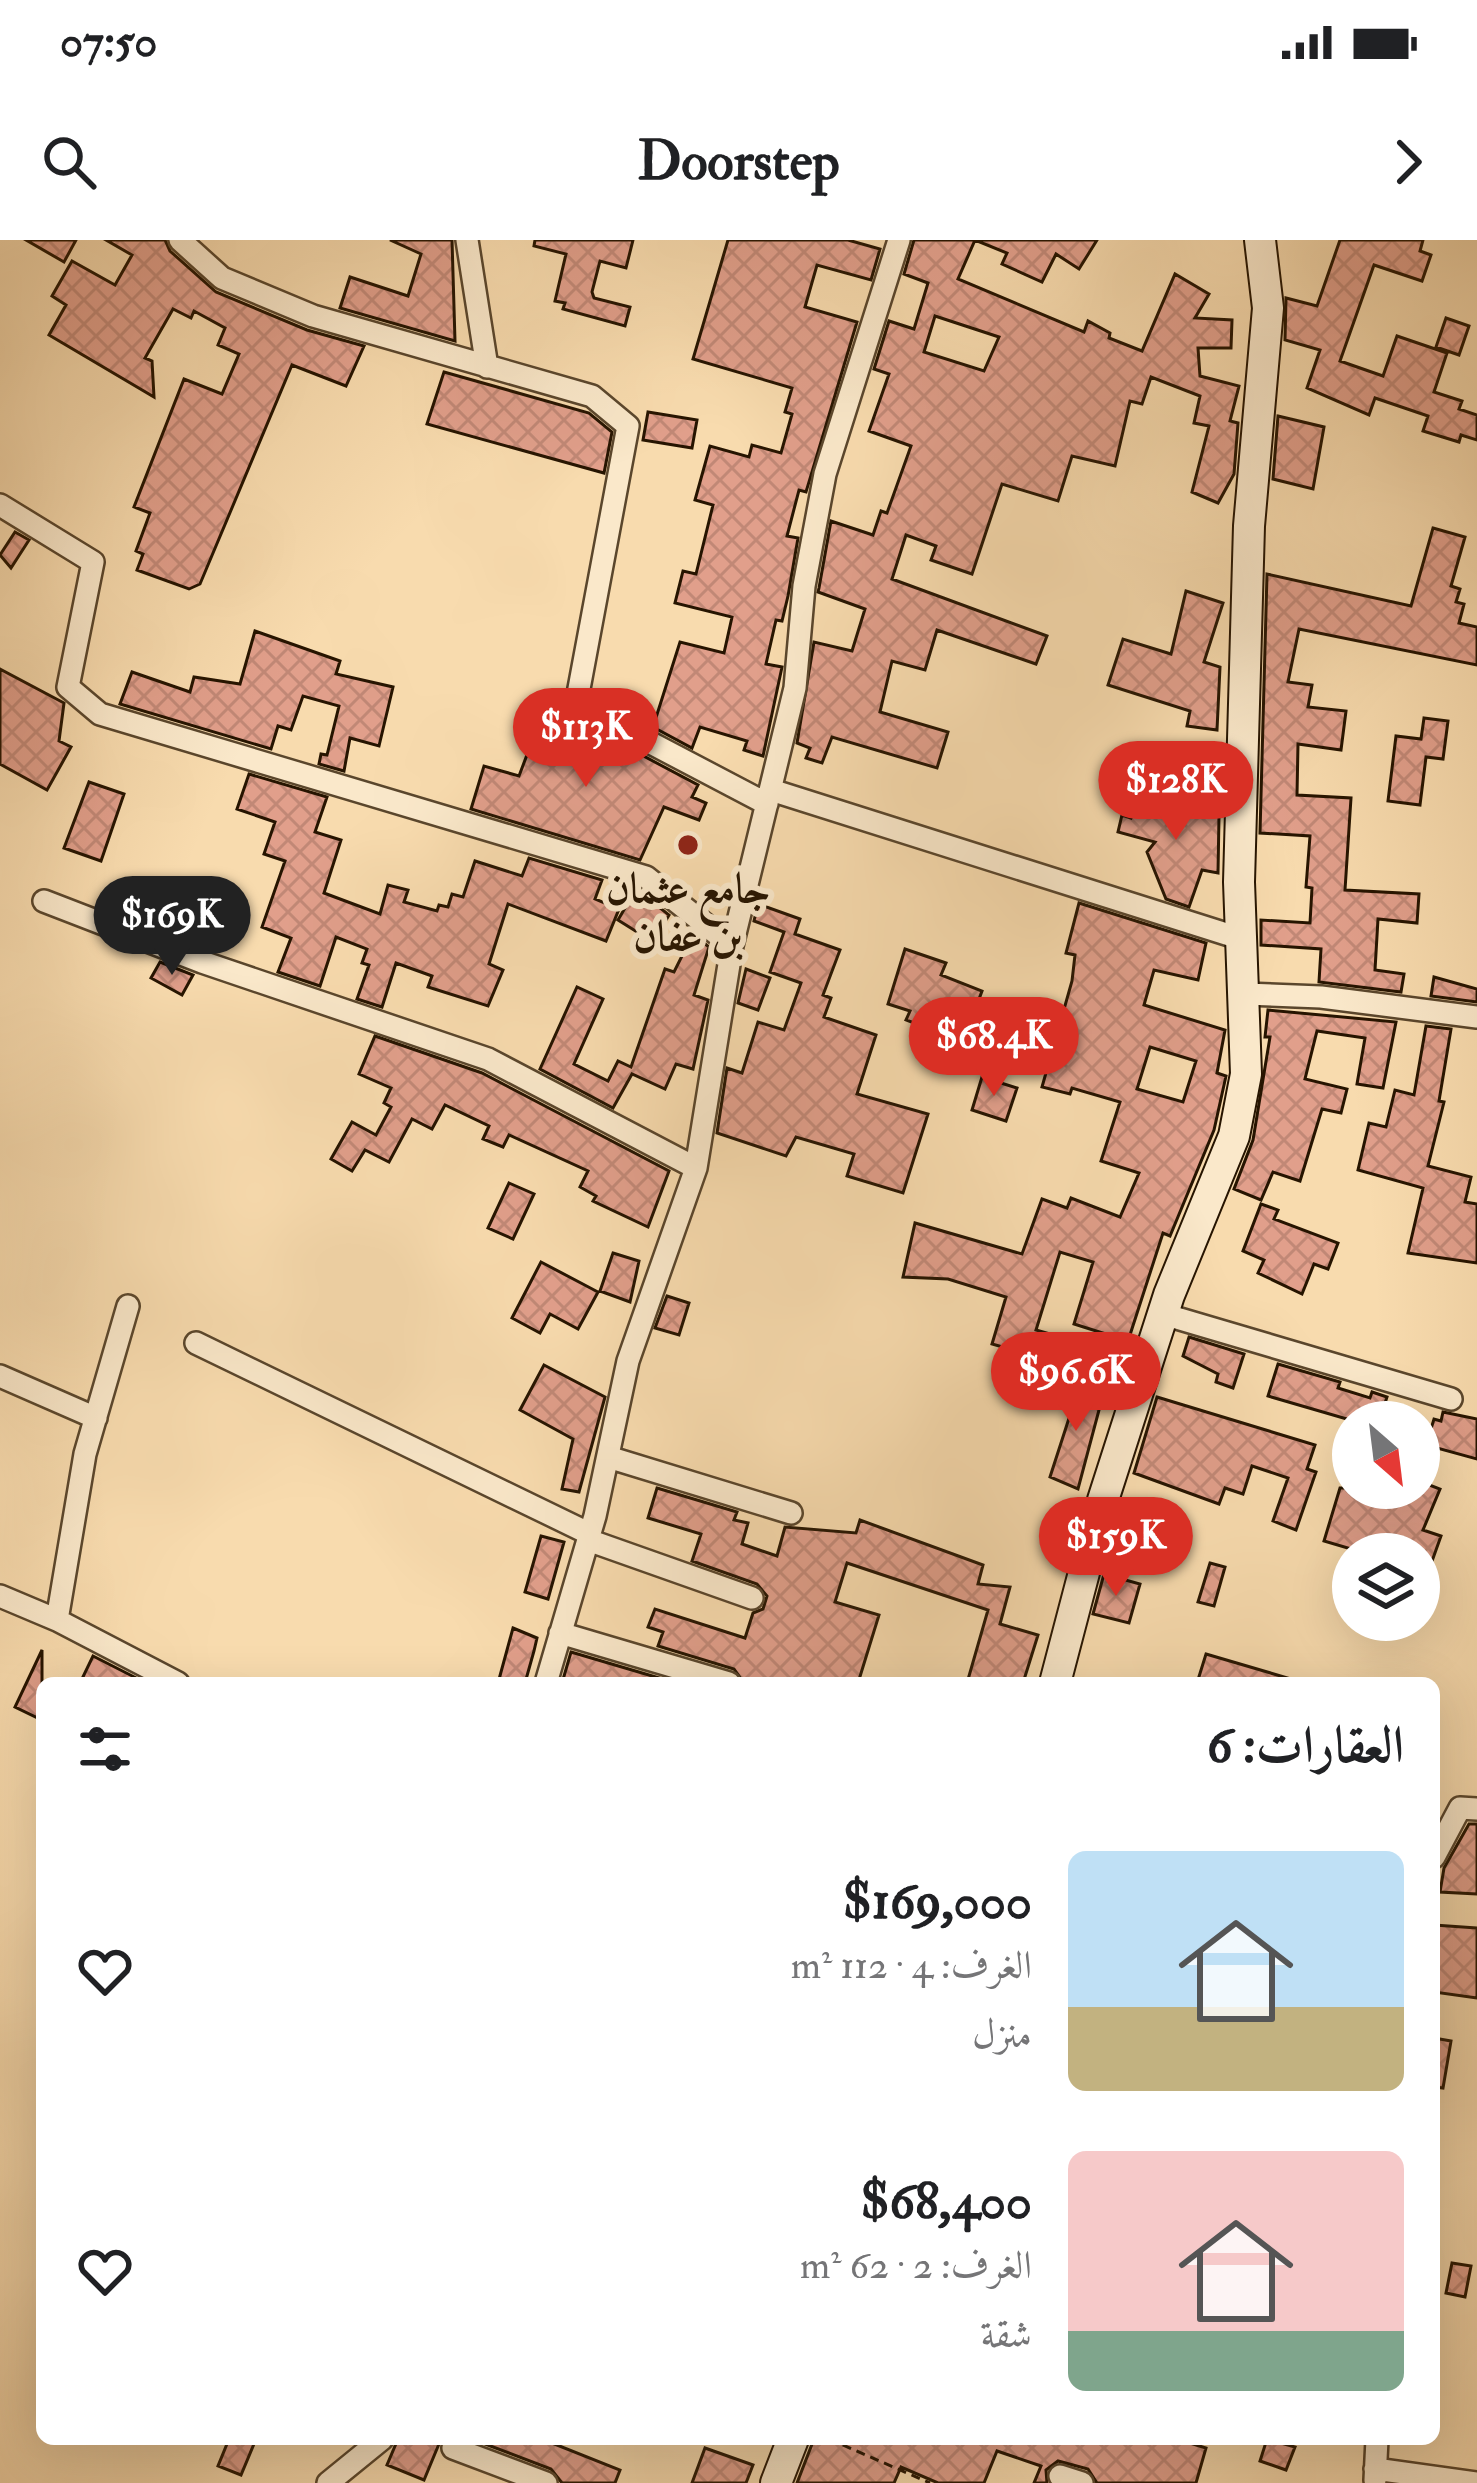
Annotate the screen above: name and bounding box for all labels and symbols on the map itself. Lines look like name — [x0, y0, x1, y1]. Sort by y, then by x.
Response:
pin: $113K — [502, 688, 670, 790]
pin: $128K — [1092, 741, 1260, 843]
marker: جامع عثمان بن عفان — [675, 832, 701, 858]
place label: جامع عثمان بن عفان — [606, 863, 770, 963]
pin: $169K — [88, 876, 256, 978]
pin: $68.4K — [896, 997, 1092, 1099]
pin: $96.6K — [978, 1332, 1174, 1434]
north arrow — [1332, 1401, 1440, 1509]
pin: $159K — [1032, 1497, 1200, 1599]

